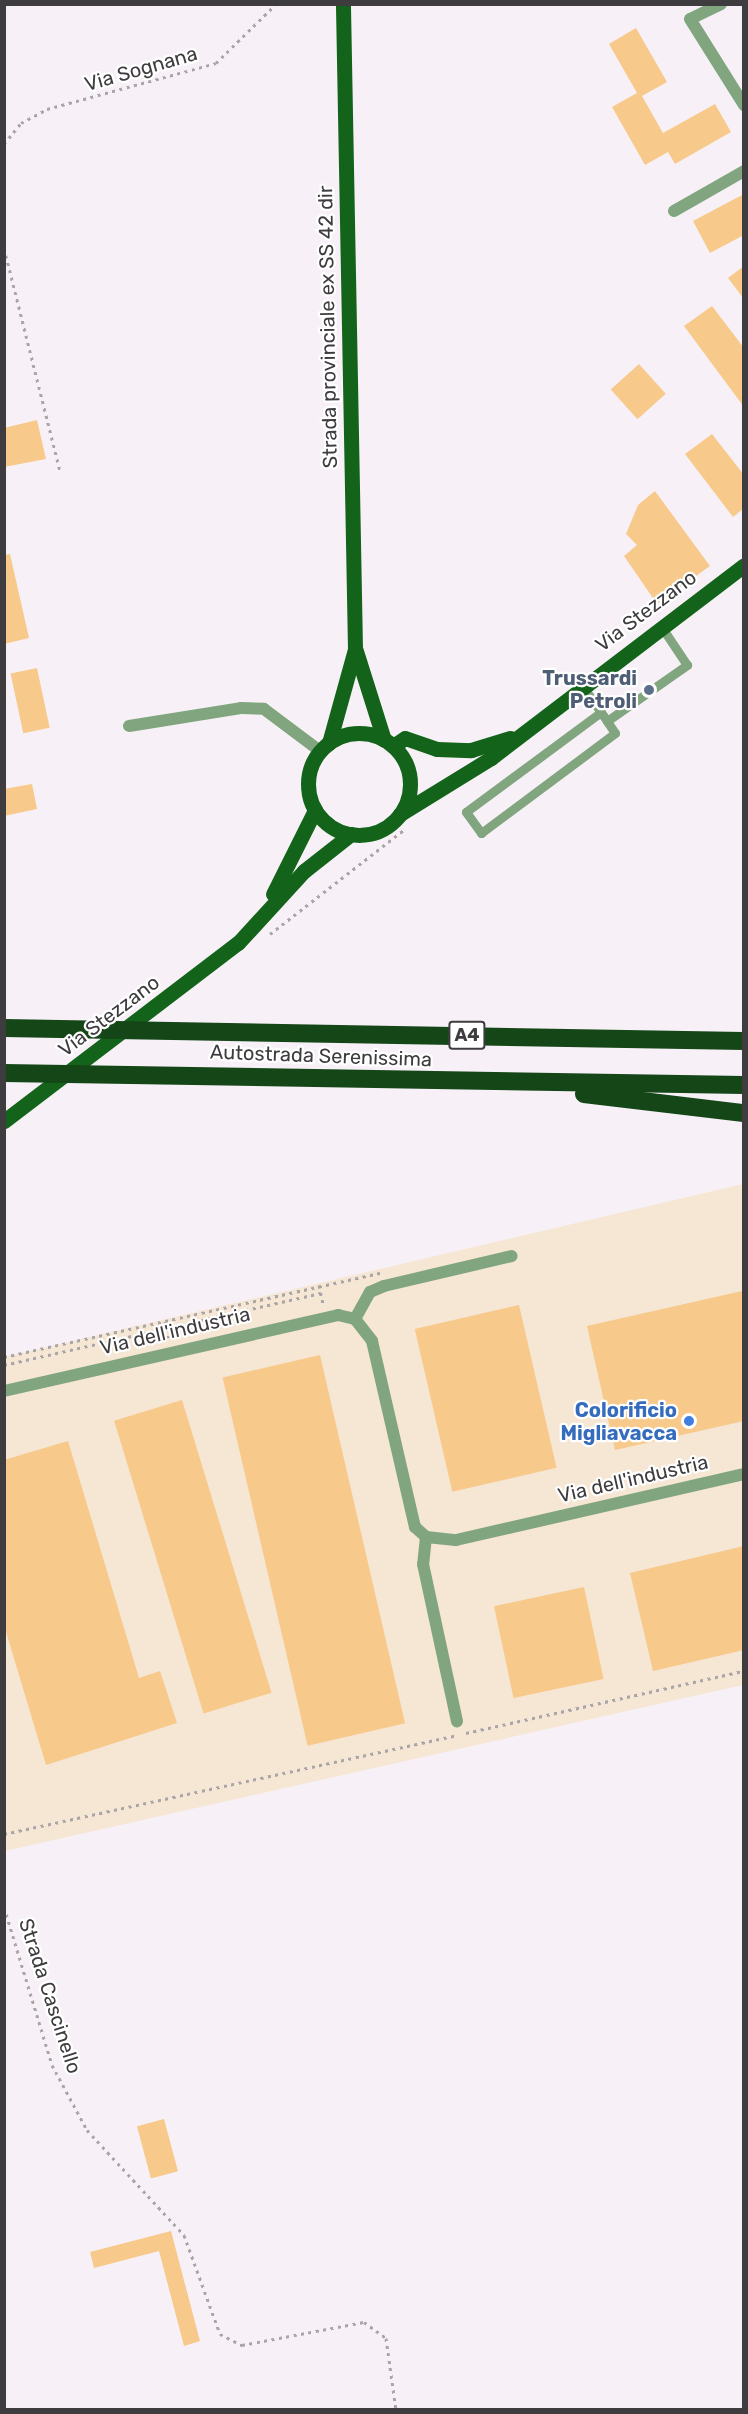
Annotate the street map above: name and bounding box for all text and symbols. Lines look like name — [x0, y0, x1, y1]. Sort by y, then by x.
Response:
street label: Via Sognana — [82, 41, 200, 97]
street label: Strada provinciale ex SS 42 dir — [314, 185, 342, 469]
street label: Via Stezzano — [591, 565, 701, 657]
place label: Trussardi Petroli — [542, 666, 637, 713]
marker: Trussardi Petroli — [642, 683, 656, 697]
street label: Via Stezzano — [54, 970, 164, 1062]
road number: A4 — [448, 1020, 486, 1050]
street label: Autostrada Serenissima — [210, 1040, 432, 1072]
street label: Via dell'industria — [98, 1302, 252, 1360]
place label: Colorificio Migliavacca — [560, 1398, 677, 1445]
marker: Colorificio Migliavacca — [682, 1414, 696, 1428]
street label: Via dell'industria — [556, 1450, 710, 1508]
street label: Strada Cascinello — [14, 1915, 86, 2077]

